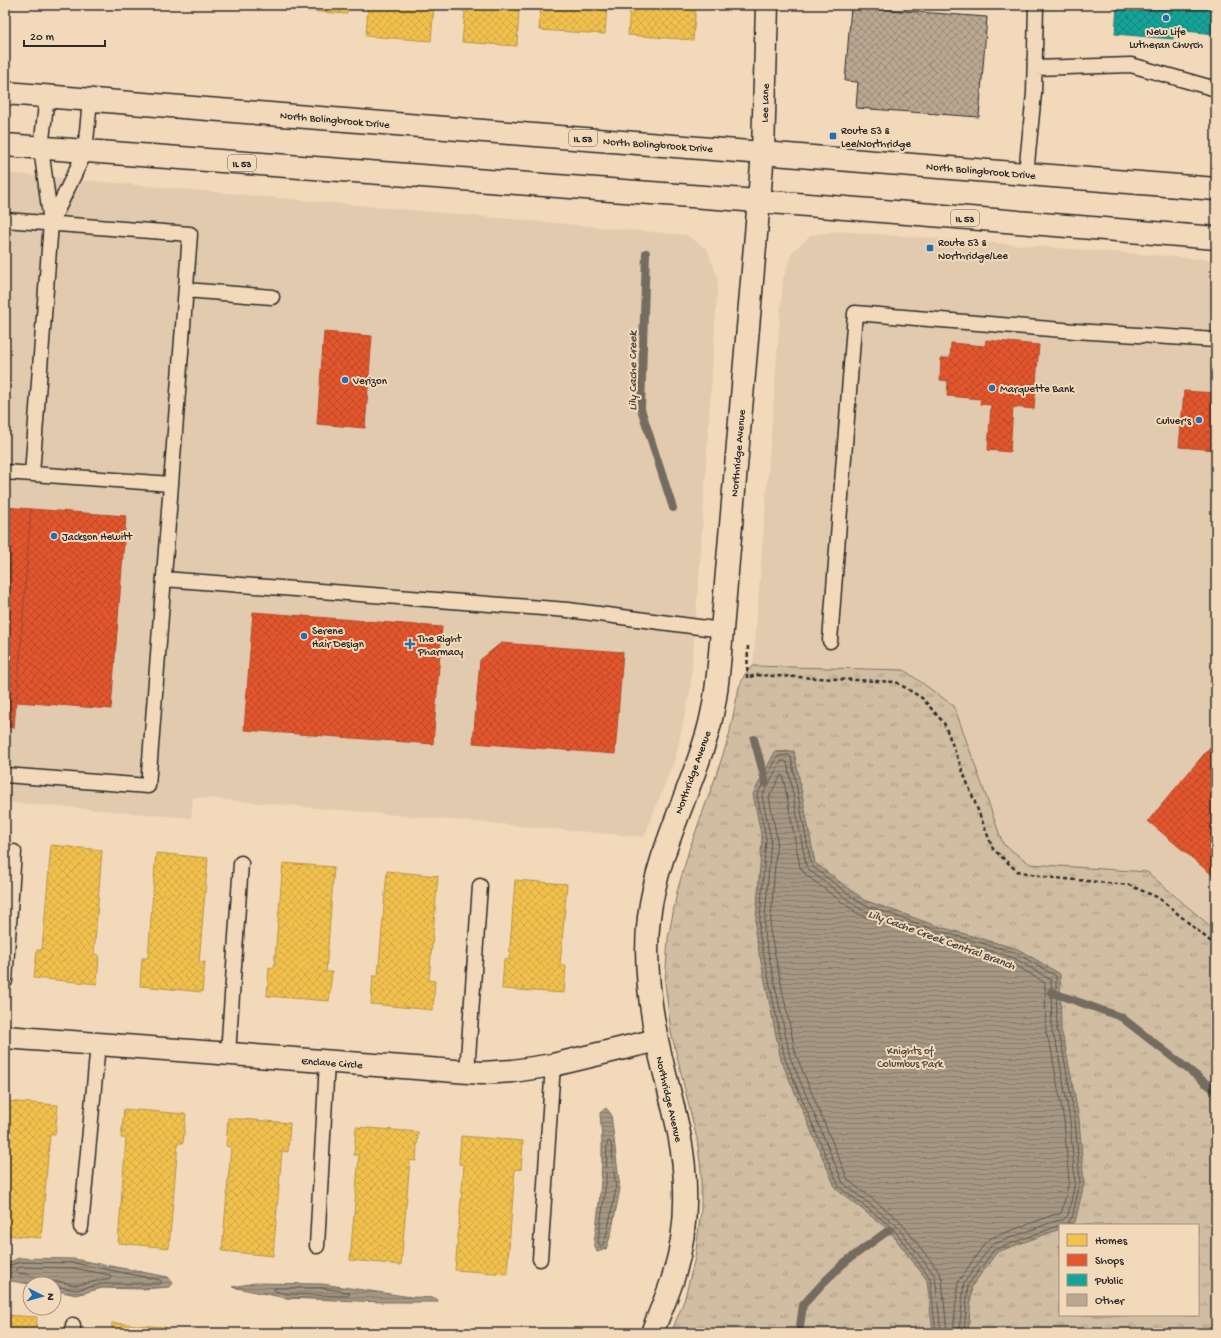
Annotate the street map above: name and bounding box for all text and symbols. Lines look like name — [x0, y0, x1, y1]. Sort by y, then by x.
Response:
marker: New Life Lutheran Church — [1161, 13, 1171, 23]
scale bar — [24, 22, 105, 48]
place label: New Life Lutheran Church — [1129, 26, 1203, 52]
text: 20 m — [30, 31, 55, 45]
street label: Lee Lane — [759, 83, 773, 123]
street label: North Bolingbrook Drive — [279, 110, 390, 132]
place label: Route 53 & Lee/Northridge — [841, 126, 911, 151]
road number: IL 53 — [569, 130, 597, 146]
marker: Route 53 & Lee/Northridge — [828, 131, 838, 141]
street label: North Bolingbrook Drive — [603, 136, 713, 156]
road number: IL 53 — [228, 155, 256, 171]
street label: North Bolingbrook Drive — [925, 161, 1036, 183]
road number: IL 53 — [951, 210, 979, 226]
place label: Route 53 & Northridge/Lee — [938, 238, 1008, 263]
marker: Route 53 & Northridge/Lee — [925, 243, 935, 253]
water label: Lily Cache Creek — [627, 330, 641, 411]
marker: Verizon — [340, 375, 350, 385]
place label: Verizon — [352, 376, 388, 388]
marker: Marquette Bank — [987, 383, 997, 393]
place label: Marquette Bank — [1000, 384, 1075, 396]
street label: Northridge Avenue — [729, 409, 749, 497]
marker: Culver's — [1194, 415, 1204, 425]
place label: Culver's — [1156, 416, 1192, 428]
marker: Jackson Hewitt — [49, 531, 59, 541]
place label: Jackson Hewitt — [62, 532, 134, 544]
place label: Serene Hair Design — [312, 626, 365, 651]
marker: Serene Hair Design — [299, 631, 309, 641]
place label: The Right Pharmacy — [417, 634, 464, 659]
marker: The Right Pharmacy — [405, 639, 415, 649]
street label: Northridge Avenue — [673, 729, 715, 816]
water label: Lily Cache Creek Central Branch — [866, 908, 1017, 974]
park label: Knights of Columbus Park — [877, 1045, 944, 1071]
street label: Northridge Avenue — [652, 1055, 684, 1144]
street label: Enclave Circle — [301, 1056, 363, 1072]
legend — [1059, 1224, 1199, 1316]
text: Homes — [1095, 1235, 1128, 1249]
text: Shops — [1095, 1255, 1124, 1269]
text: Public — [1094, 1275, 1124, 1289]
north arrow — [22, 1276, 62, 1316]
text: N — [44, 1293, 56, 1301]
text: Other — [1095, 1295, 1126, 1309]

